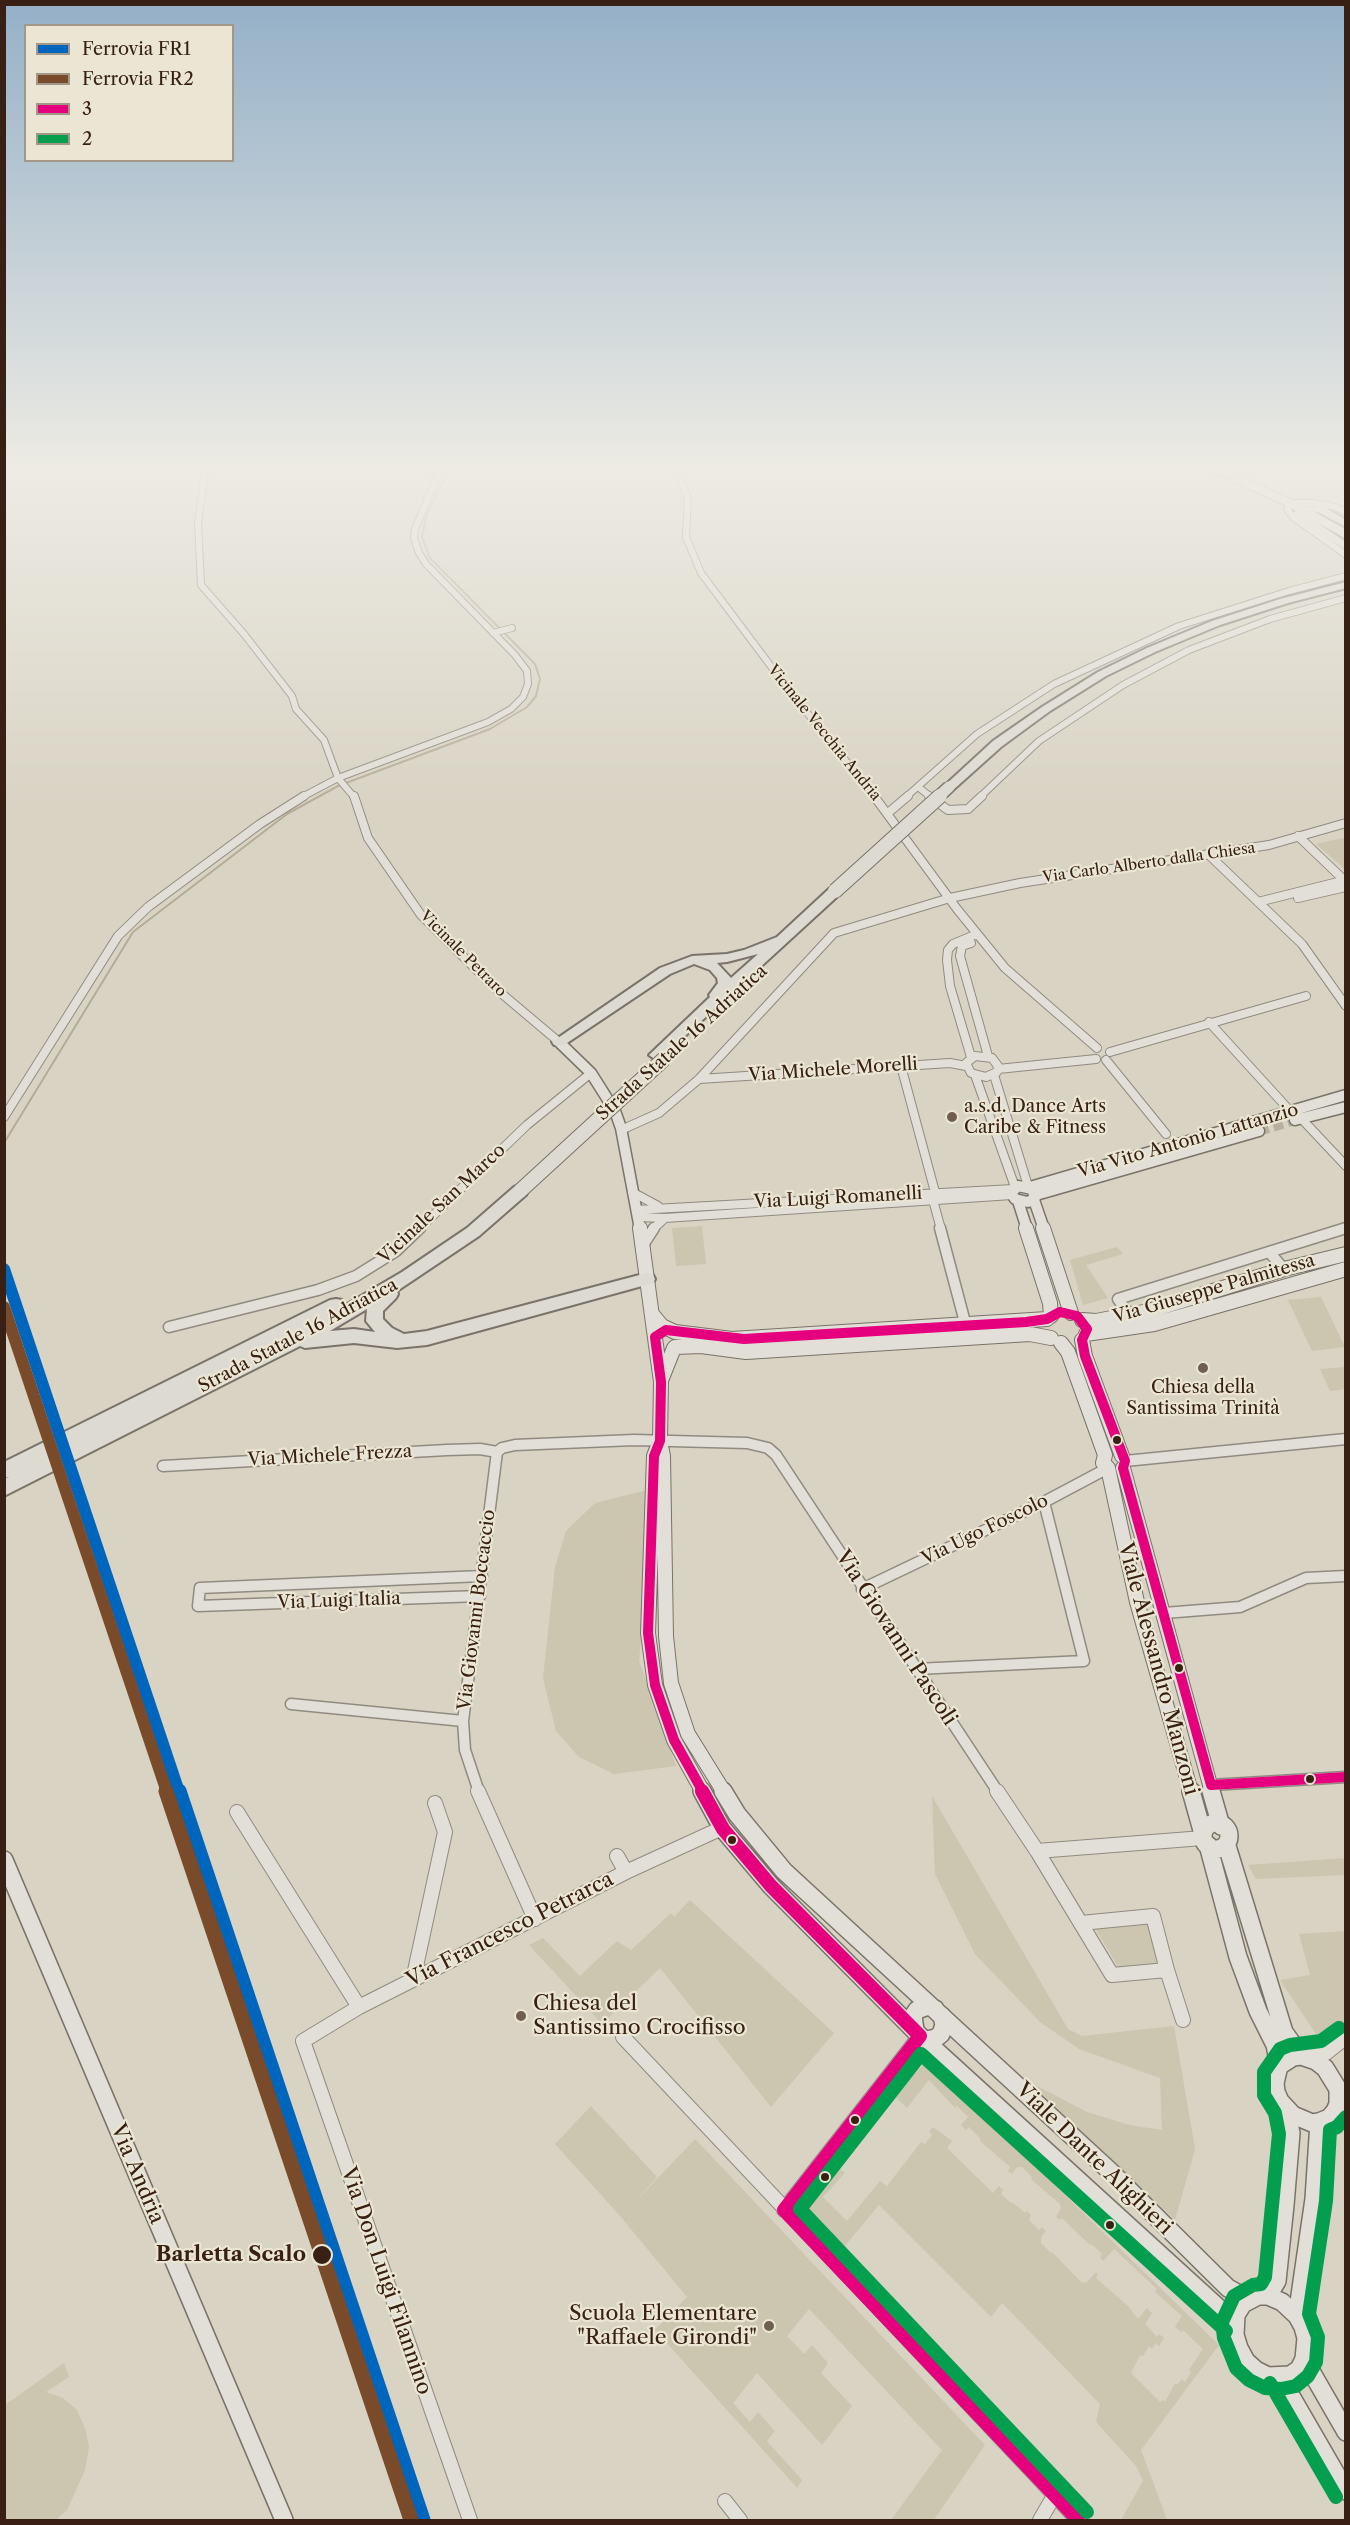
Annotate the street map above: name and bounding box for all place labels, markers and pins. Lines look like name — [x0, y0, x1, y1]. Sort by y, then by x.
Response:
place label: a.s.d. Dance Arts Caribe & Fitness — [964, 1096, 1106, 1138]
marker: a.s.d. Dance Arts Caribe & Fitness — [945, 1110, 959, 1124]
marker: Chiesa della Santissima Trinità — [1196, 1361, 1210, 1375]
place label: Chiesa della Santissima Trinità — [1126, 1377, 1280, 1420]
unlabelled marker — [1111, 1434, 1123, 1446]
unlabelled marker — [1173, 1662, 1185, 1674]
unlabelled marker — [1304, 1773, 1316, 1785]
unlabelled marker — [726, 1834, 738, 1846]
place label: Chiesa del Santissimo Crocifisso — [533, 1991, 746, 2041]
marker: Chiesa del Santissimo Crocifisso — [514, 2009, 528, 2023]
unlabelled marker — [849, 2114, 861, 2126]
unlabelled marker — [819, 2171, 831, 2183]
unlabelled marker — [1104, 2219, 1116, 2231]
place label: Barletta Scalo — [156, 2242, 306, 2268]
marker: Barletta Scalo — [311, 2244, 333, 2266]
place label: Scuola Elementare "Raffaele Girondi" — [569, 2301, 757, 2351]
marker: Scuola Elementare "Raffaele Girondi" — [762, 2319, 776, 2333]

